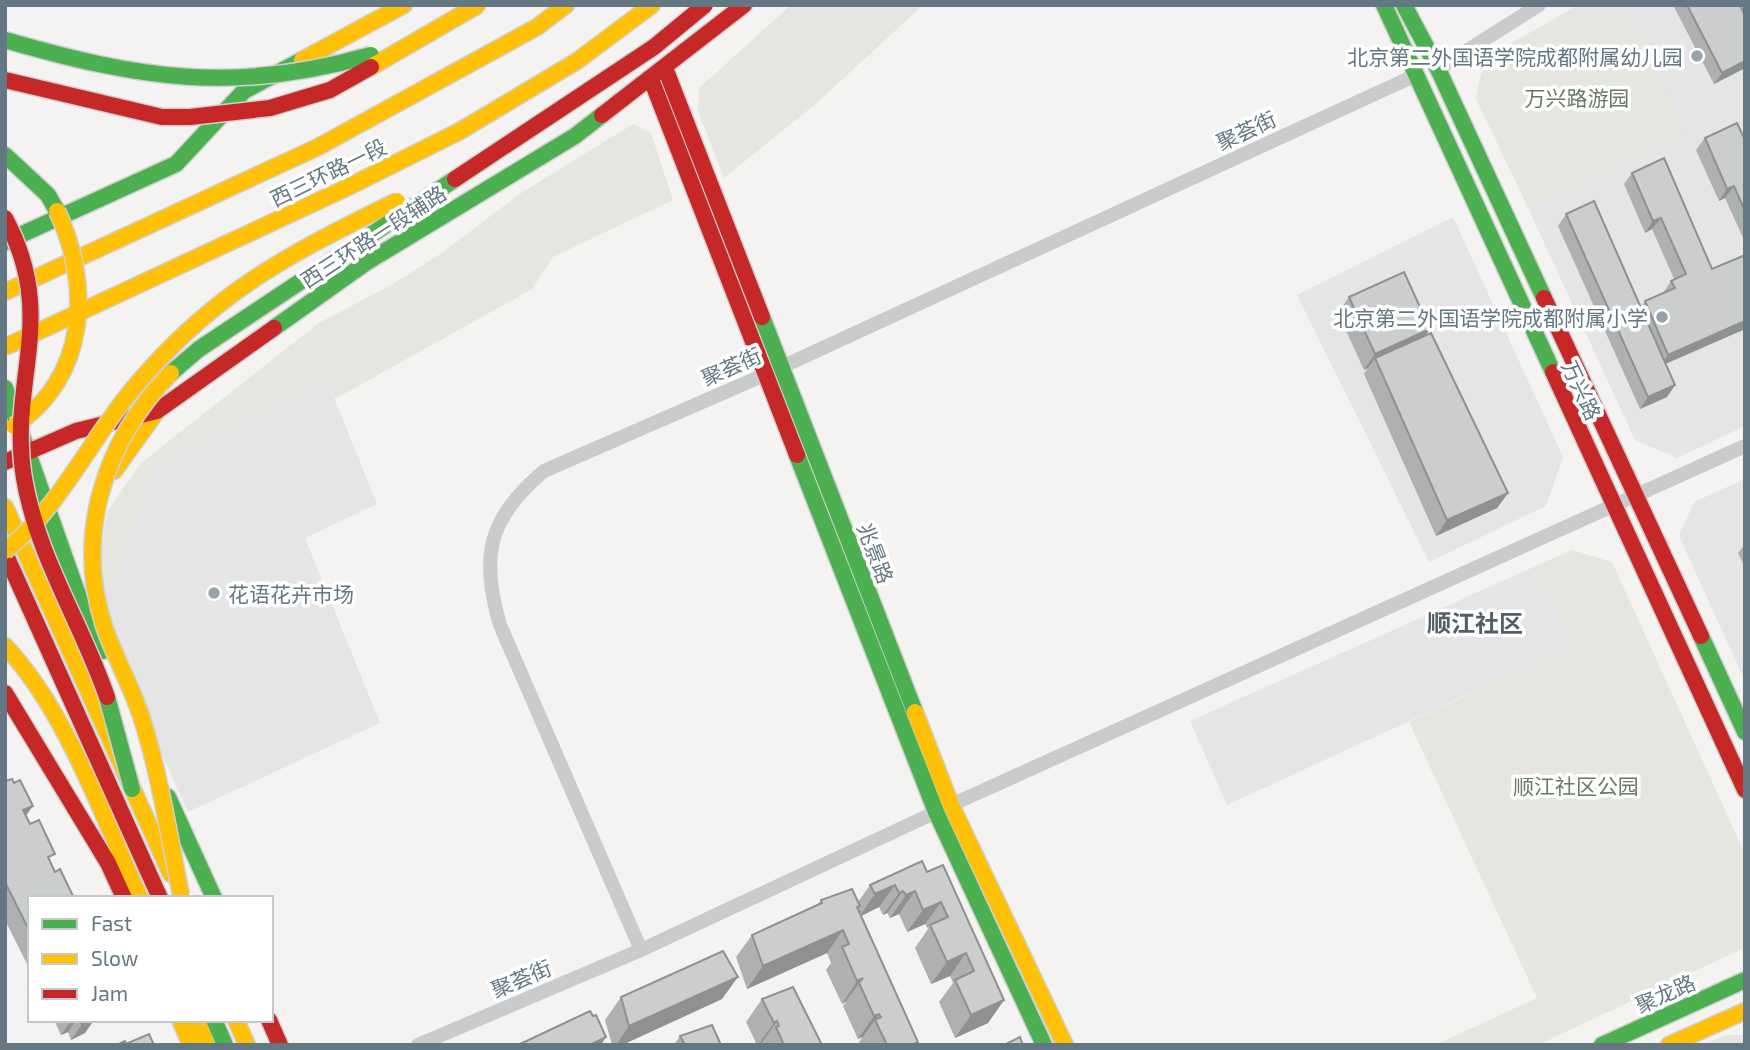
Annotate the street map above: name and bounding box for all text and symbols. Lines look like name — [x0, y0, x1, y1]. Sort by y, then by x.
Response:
place label: 北京第二外国语学院成都附属幼儿园 — [1347, 44, 1683, 69]
marker: 北京第二外国语学院成都附属幼儿园 — [1689, 48, 1705, 64]
park label: 万兴路游园 — [1525, 85, 1630, 110]
street label: 聚荟街 — [1212, 105, 1280, 155]
street label: 西三环路一段 — [266, 133, 390, 211]
street label: 西三环路一段辅路 — [296, 180, 450, 292]
place label: 北京第二外国语学院成都附属小学 — [1333, 305, 1648, 330]
marker: 北京第二外国语学院成都附属小学 — [1654, 309, 1670, 325]
street label: 聚荟街 — [697, 342, 765, 390]
street label: 万兴路 — [1557, 356, 1607, 424]
street label: 兆景路 — [853, 519, 899, 587]
place label: 花语花卉市场 — [228, 581, 354, 606]
marker: 花语花卉市场 — [206, 585, 222, 601]
district label: 顺江社区 — [1427, 608, 1523, 637]
park label: 顺江社区公园 — [1513, 773, 1639, 798]
legend — [28, 896, 273, 1022]
text: Fast — [91, 910, 132, 935]
text: Slow — [91, 945, 138, 970]
street label: 聚荟街 — [487, 954, 555, 1002]
street label: 聚龙路 — [1631, 969, 1699, 1017]
text: Jam — [91, 980, 128, 1005]

